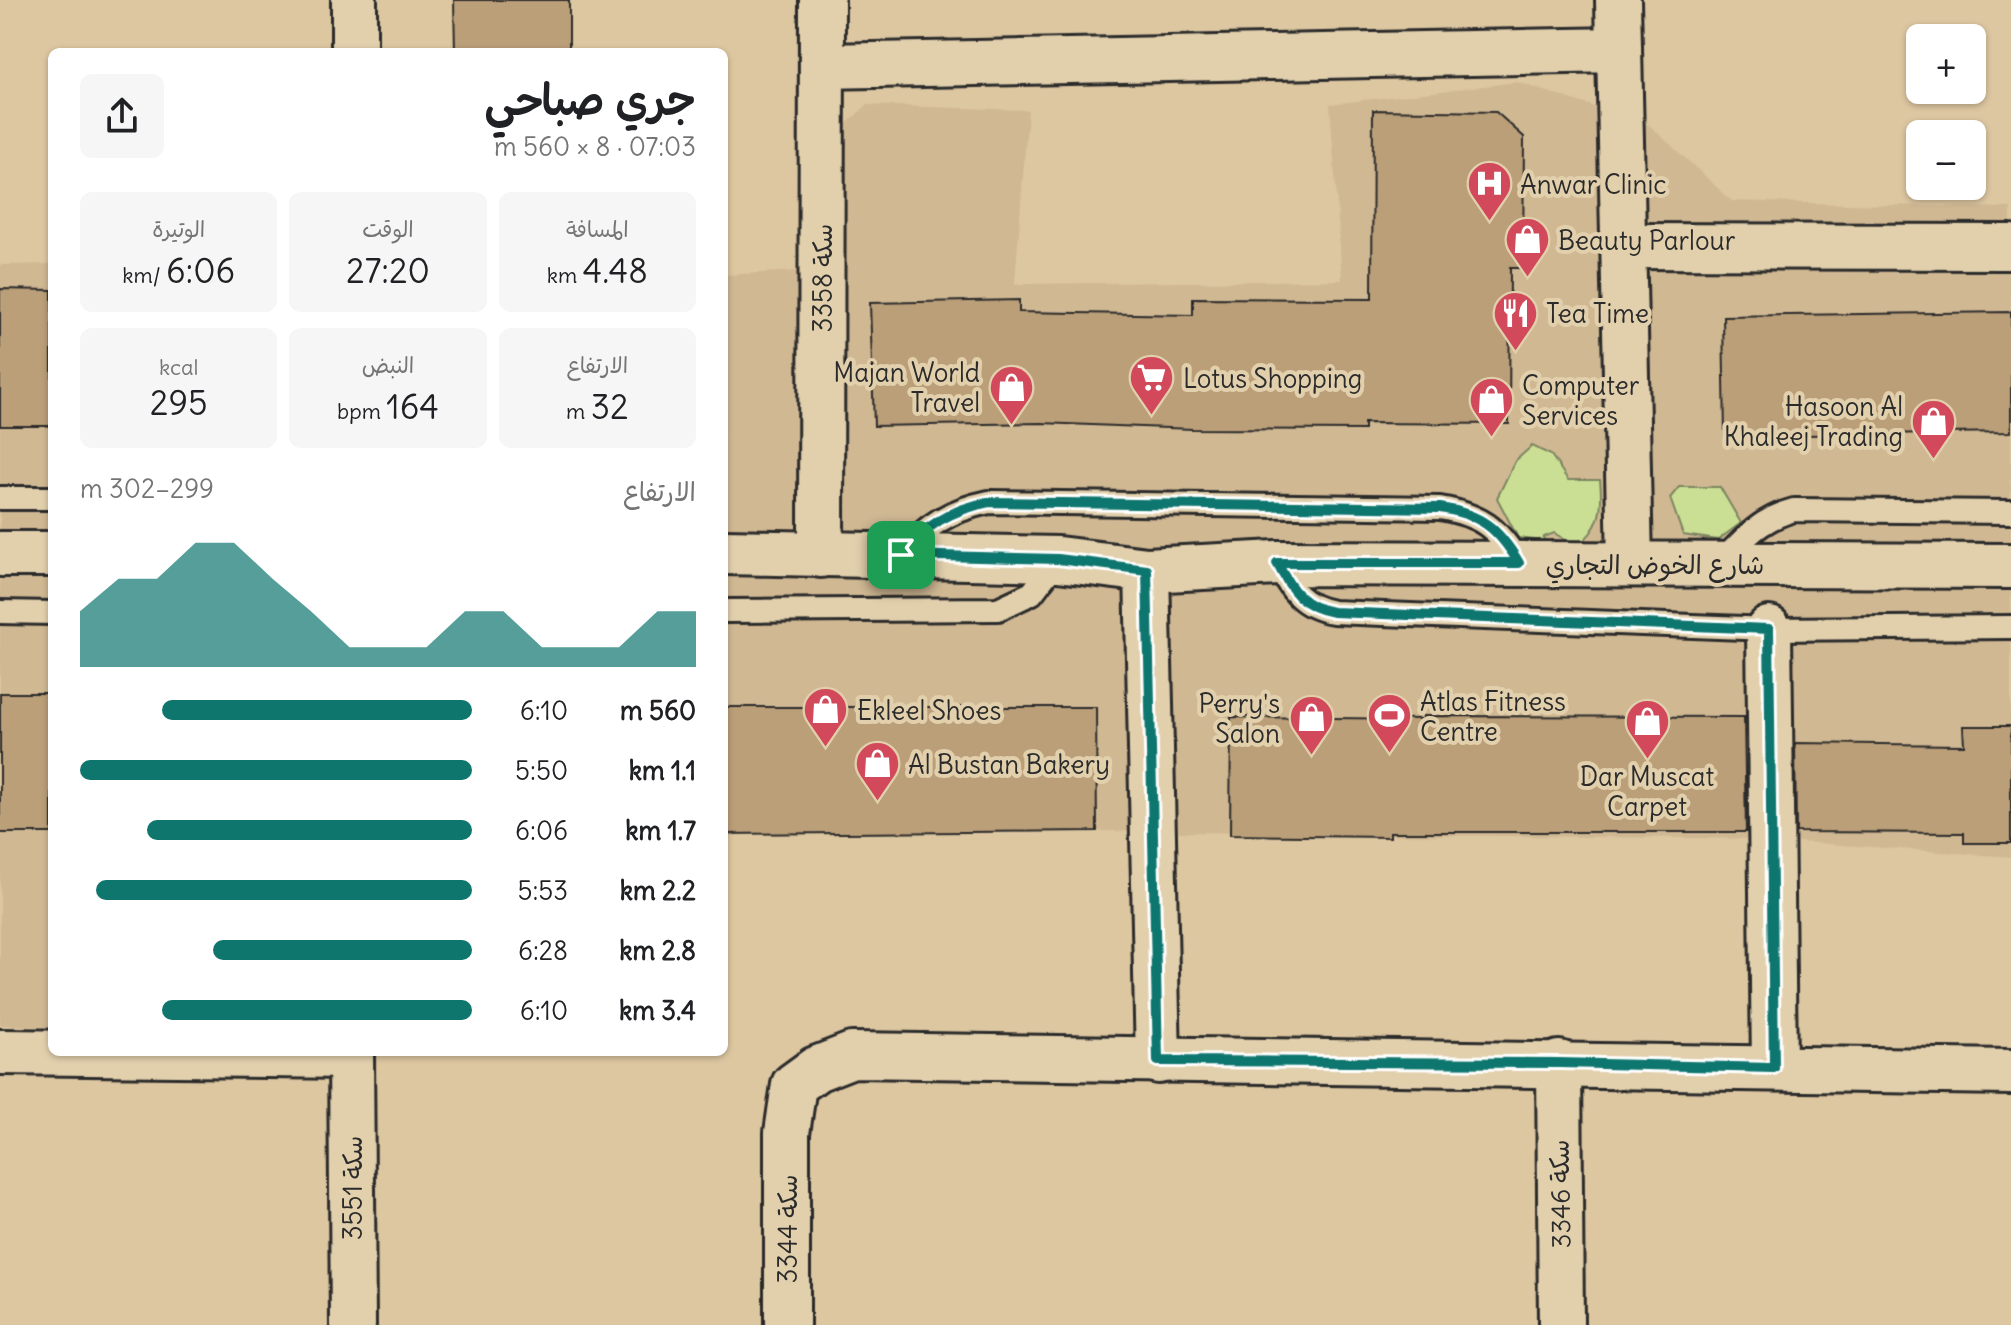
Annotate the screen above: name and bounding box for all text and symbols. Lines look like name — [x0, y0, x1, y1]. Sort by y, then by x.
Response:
map controls — [1906, 24, 1986, 200]
button: + — [1906, 24, 1986, 104]
text: جري صباحي — [484, 72, 696, 127]
button: share — [80, 74, 164, 158]
button: − — [1906, 120, 1986, 200]
text: 07:03 · 8 × 560 m — [494, 130, 696, 163]
hospital icon: Anwar Clinic — [1465, 160, 1513, 223]
place label: Anwar Clinic — [1520, 168, 1667, 201]
text: الوتيرة — [152, 215, 205, 243]
text: الوقت — [362, 215, 414, 243]
text: المسافة — [566, 215, 629, 243]
shop icon: Beauty Parlour — [1503, 216, 1551, 279]
street label: سكة 3358 — [806, 224, 839, 333]
place label: Beauty Parlour — [1558, 224, 1736, 257]
text: 6:06 — [166, 249, 235, 292]
text: 27:20 — [346, 249, 430, 292]
text: 4.48 — [583, 249, 648, 292]
text: /km — [122, 261, 166, 289]
text: km — [547, 261, 583, 289]
restaurant icon: Tea Time — [1491, 289, 1539, 352]
place label: Tea Time — [1546, 297, 1649, 330]
text: النبض — [362, 351, 414, 379]
text: الارتفاع — [566, 351, 628, 379]
text: kcal — [159, 353, 198, 381]
supermarket icon: Lotus Shopping — [1128, 354, 1176, 417]
place label: Majan World Travel — [833, 356, 980, 419]
place label: Lotus Shopping — [1183, 362, 1362, 395]
shop icon: Majan World Travel — [987, 363, 1035, 426]
place label: Computer Services — [1522, 369, 1640, 432]
shop icon: Computer Services — [1467, 376, 1515, 439]
text: 295 — [150, 381, 208, 424]
text: 164 — [386, 385, 439, 428]
text: 32 — [591, 385, 629, 428]
place label: Hasoon Al Khaleej Trading — [1724, 390, 1903, 453]
text: bpm — [337, 397, 386, 425]
text: m — [566, 397, 591, 425]
shop icon: Hasoon Al Khaleej Trading — [1910, 397, 1958, 460]
text: 299–302 m — [80, 472, 214, 505]
text: الارتفاع — [623, 475, 696, 508]
pin — [867, 521, 935, 589]
icon: arrive — [879, 533, 923, 577]
street label: شارع الخوض التجاري — [1546, 548, 1764, 584]
place label: Atlas Fitness Centre — [1420, 685, 1566, 748]
shop icon: Ekleel Shoes — [802, 686, 850, 749]
place label: Perry's Salon — [1199, 687, 1280, 750]
sports icon: Atlas Fitness Centre — [1365, 692, 1413, 755]
text: 6:10 — [520, 694, 568, 727]
text: 560 m — [620, 694, 696, 727]
place label: Ekleel Shoes — [857, 694, 1001, 727]
shop icon: Perry's Salon — [1287, 694, 1335, 757]
shop icon: Dar Muscat Carpet — [1623, 697, 1671, 760]
shop icon: Al Bustan Bakery — [853, 740, 901, 803]
place label: Al Bustan Bakery — [908, 748, 1110, 781]
text: 5:50 — [515, 754, 568, 787]
text: 1.1 km — [629, 754, 696, 787]
place label: Dar Muscat Carpet — [1580, 760, 1715, 823]
text: 6:06 — [515, 814, 568, 847]
text: 1.7 km — [625, 814, 696, 847]
text: 5:53 — [517, 874, 568, 907]
text: 2.2 km — [620, 874, 696, 907]
text: 6:28 — [518, 934, 568, 967]
text: 2.8 km — [619, 934, 696, 967]
text: 6:10 — [520, 994, 568, 1027]
text: 3.4 km — [619, 994, 696, 1027]
street label: سكة 3551 — [336, 1136, 369, 1240]
street label: سكة 3346 — [1543, 1139, 1577, 1249]
street label: سكة 3344 — [771, 1174, 804, 1284]

